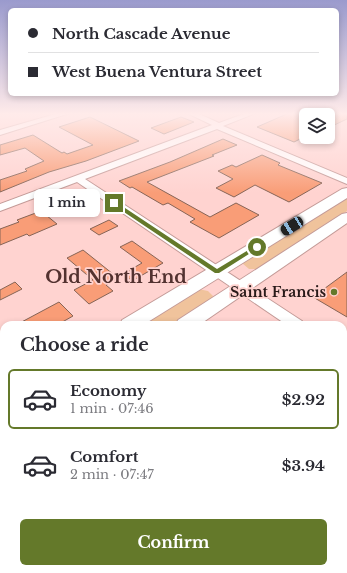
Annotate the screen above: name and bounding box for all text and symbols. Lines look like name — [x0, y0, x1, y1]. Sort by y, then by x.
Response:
text: North Cascade Avenue — [52, 24, 231, 43]
text: West Buena Ventura Street — [52, 62, 262, 81]
map controls — [299, 108, 335, 144]
button: layers — [299, 108, 335, 144]
callout: 1 min — [34, 189, 100, 217]
text: 1 min — [48, 194, 86, 211]
route end — [105, 194, 123, 212]
car — [279, 215, 305, 237]
route start — [248, 238, 266, 256]
district label: Old North End — [45, 266, 187, 288]
place label: Saint Francis — [230, 283, 326, 301]
marker: Saint Francis — [329, 287, 339, 297]
text: Choose a ride — [20, 334, 149, 356]
icon: car — [22, 381, 58, 417]
text: Economy — [70, 381, 147, 400]
text: $2.92 — [282, 390, 325, 409]
text: 1 min · 07:46 — [70, 400, 154, 417]
icon: car — [22, 447, 58, 483]
text: Comfort — [70, 447, 138, 466]
text: $3.94 — [282, 456, 325, 475]
text: 2 min · 07:47 — [70, 466, 154, 483]
button: Confirm — [20, 519, 327, 565]

